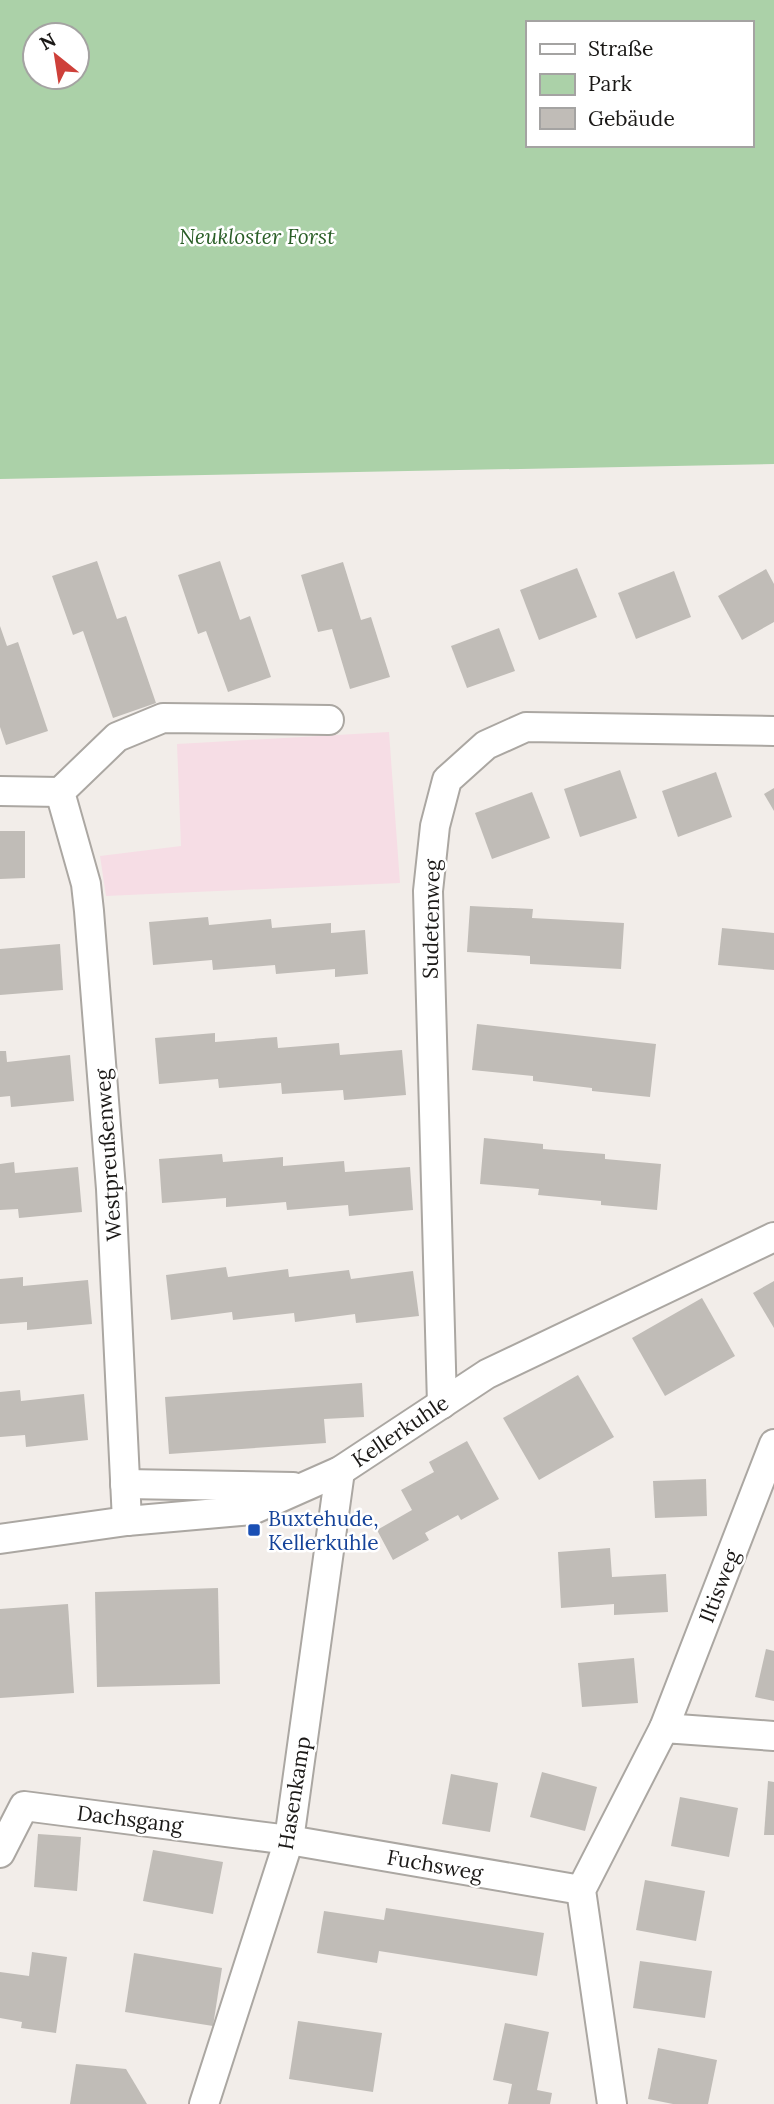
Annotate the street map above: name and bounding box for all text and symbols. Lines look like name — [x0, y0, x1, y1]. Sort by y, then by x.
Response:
north arrow — [21, 21, 91, 91]
legend — [526, 21, 753, 147]
text: N — [35, 27, 60, 55]
text: Straße — [588, 35, 653, 62]
text: Park — [588, 70, 632, 97]
text: Gebäude — [588, 105, 675, 132]
park label: Neukloster Forst — [179, 223, 335, 250]
street label: Sudetenweg — [416, 859, 446, 979]
street label: Westpreußenweg — [88, 1068, 127, 1242]
street label: Kellerkuhle — [347, 1389, 453, 1473]
place label: Buxtehude, Kellerkuhle — [268, 1505, 379, 1556]
marker: Buxtehude, Kellerkuhle — [246, 1522, 262, 1538]
street label: Iltisweg — [693, 1545, 745, 1626]
street label: Hasenkamp — [272, 1734, 316, 1852]
street label: Dachsgang — [75, 1799, 185, 1839]
street label: Fuchsweg — [385, 1843, 485, 1887]

